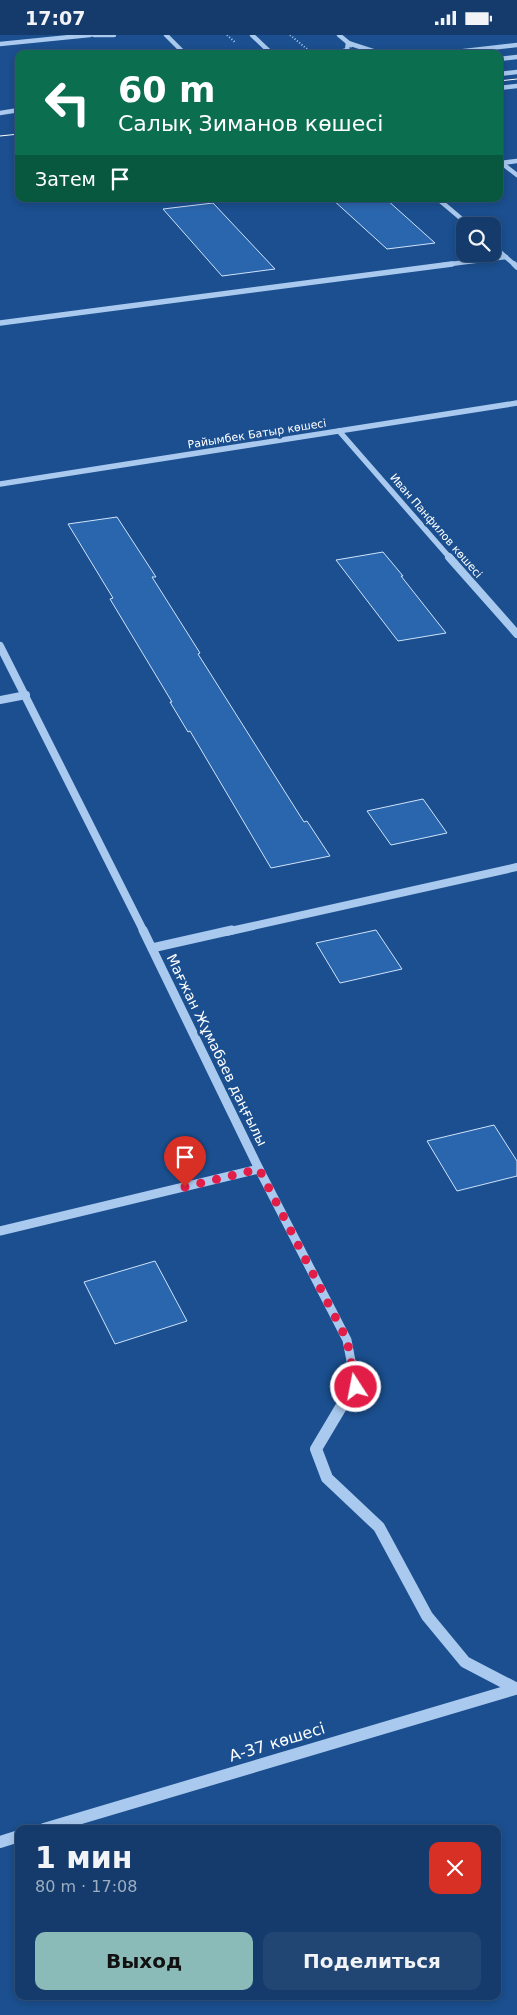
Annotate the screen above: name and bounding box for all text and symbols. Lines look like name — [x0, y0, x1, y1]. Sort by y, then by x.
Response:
text: 17:07 — [25, 7, 85, 29]
icon: left — [35, 70, 100, 135]
text: 60 m — [118, 70, 215, 110]
text: Салық Зиманов көшесі — [118, 111, 383, 136]
icon: arrive — [106, 165, 134, 193]
text: Затем — [35, 168, 96, 190]
map controls — [456, 217, 501, 262]
button: search — [456, 217, 501, 262]
street label: Райымбек Батыр көшесі — [187, 417, 327, 451]
street label: Иван Панфилов көшесі — [387, 471, 485, 581]
street label: Мағжан Жұмабаев даңғылы — [163, 951, 271, 1149]
pin — [164, 1136, 206, 1187]
icon: arrive — [171, 1143, 199, 1171]
position arrow — [329, 1360, 381, 1412]
street label: А-37 көшесі — [227, 1718, 327, 1766]
text: 1 мин — [35, 1840, 133, 1875]
button: close — [429, 1842, 481, 1894]
text: 80 m · 17:08 — [35, 1877, 137, 1896]
button: Выход — [35, 1932, 253, 1990]
button: Поделиться — [263, 1932, 481, 1990]

